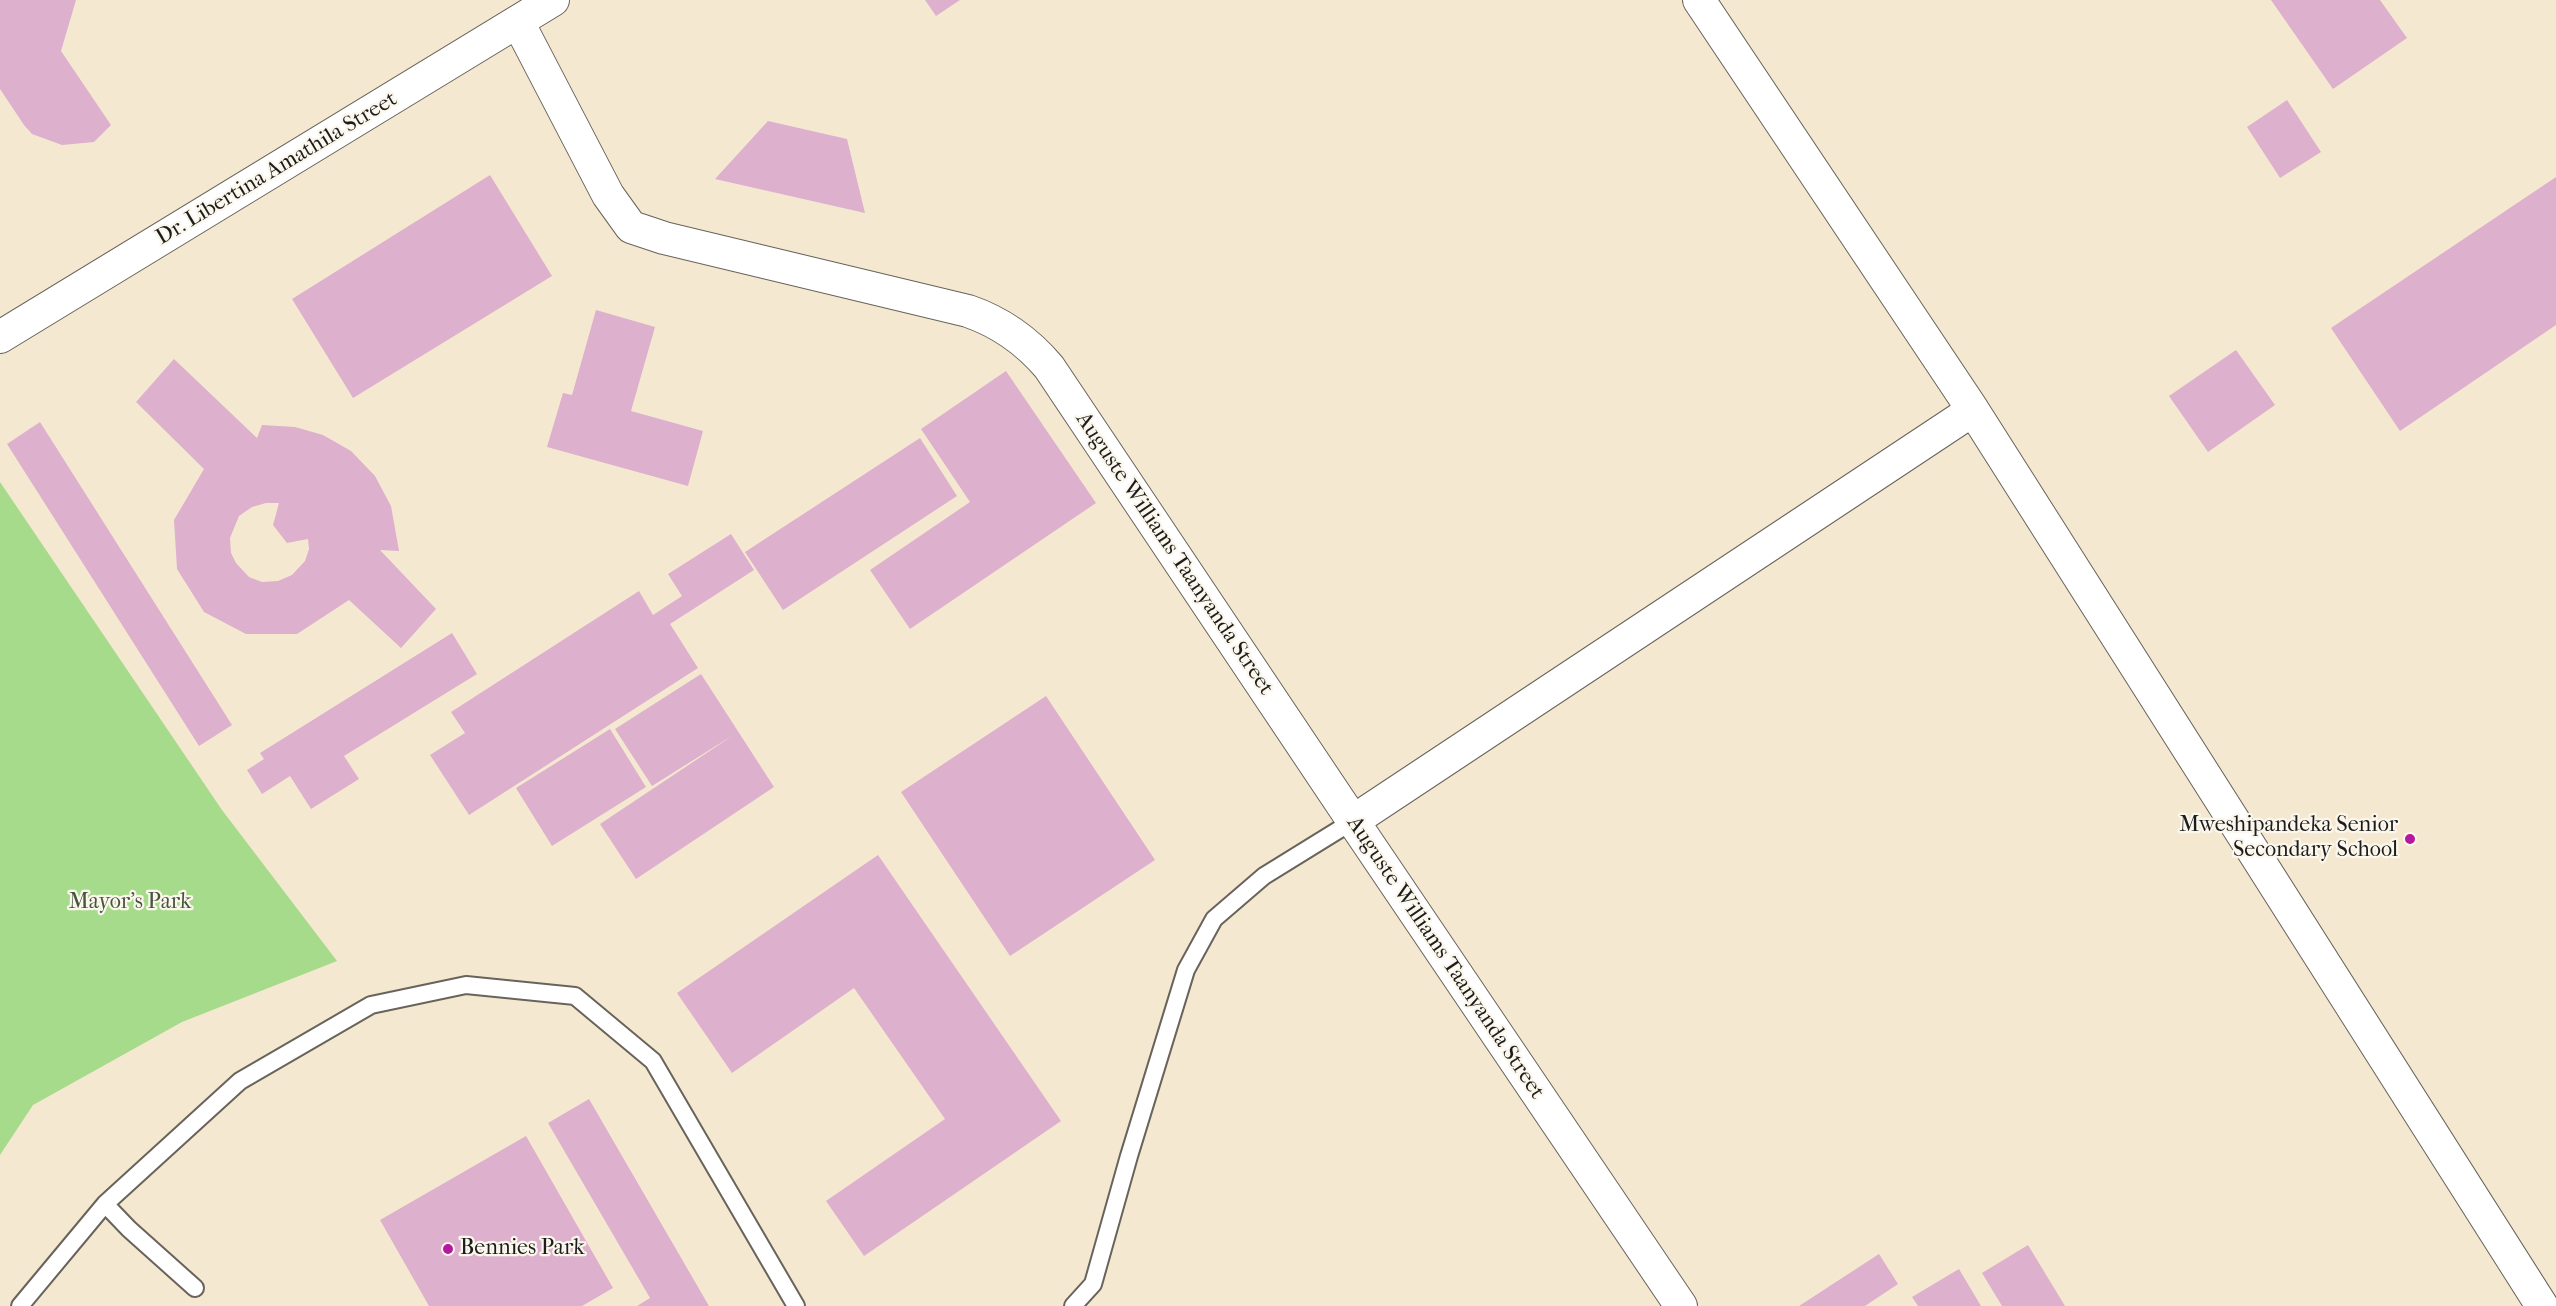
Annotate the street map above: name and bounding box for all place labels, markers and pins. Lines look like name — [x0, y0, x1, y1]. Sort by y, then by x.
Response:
place label: Mweshipandeka Senior Secondary School — [2179, 813, 2398, 864]
marker: Mweshipandeka Senior Secondary School — [2403, 832, 2417, 846]
place label: Bennies Park — [460, 1236, 585, 1262]
marker: Bennies Park — [441, 1242, 455, 1256]

